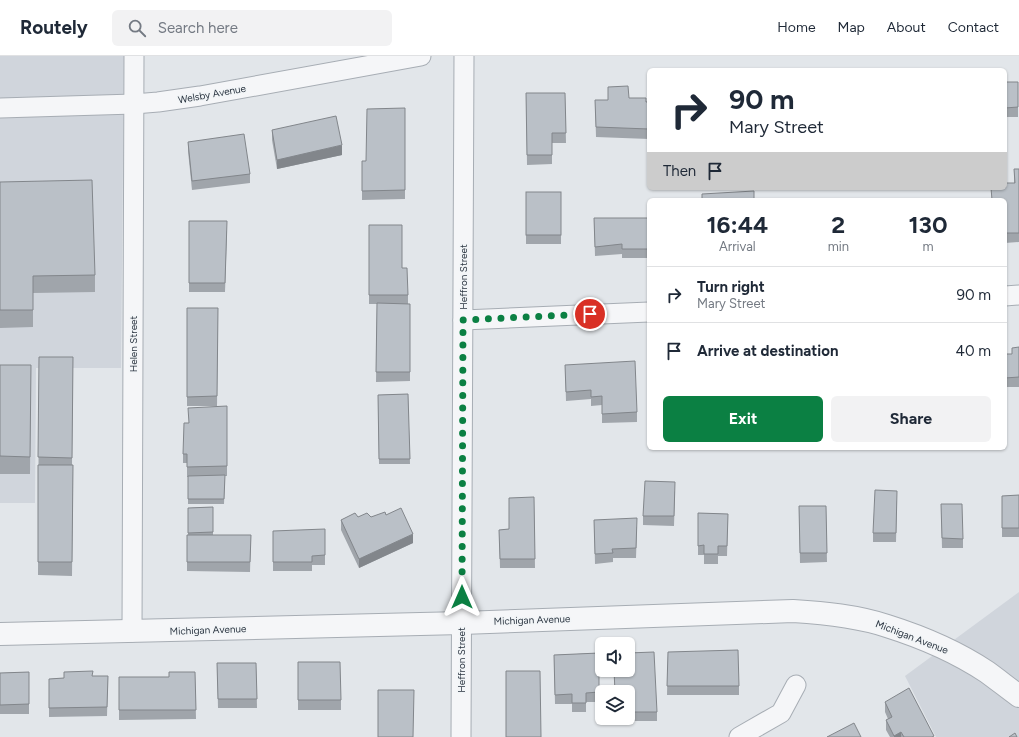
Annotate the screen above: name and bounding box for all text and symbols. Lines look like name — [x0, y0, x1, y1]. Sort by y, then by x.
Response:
search box — [112, 10, 392, 46]
text: Routely — [20, 16, 88, 39]
icon: search — [126, 17, 148, 39]
text: Search here — [158, 19, 238, 37]
text: Home — [777, 19, 816, 36]
text: Map — [838, 19, 865, 36]
text: About — [887, 19, 926, 36]
text: Contact — [948, 19, 999, 36]
street label: Welsby Avenue — [177, 82, 248, 106]
text: 90 m — [729, 82, 794, 116]
icon: right — [663, 84, 715, 136]
text: Mary Street — [729, 116, 824, 138]
icon: arrive — [704, 160, 726, 182]
text: Then — [663, 162, 696, 180]
text: 16:44 — [706, 210, 768, 239]
text: 2 — [831, 210, 845, 239]
text: 130 — [908, 210, 947, 239]
text: Arrival — [719, 239, 756, 254]
text: min — [828, 239, 849, 254]
text: m — [922, 239, 934, 254]
street label: Heffron Street — [457, 244, 470, 310]
text: Turn right — [697, 278, 765, 296]
icon: right — [663, 284, 685, 306]
text: 90 m — [956, 286, 991, 304]
text: Mary Street — [697, 296, 765, 311]
pin — [573, 297, 607, 331]
icon: arrive — [579, 303, 601, 325]
street label: Helen Street — [127, 315, 140, 372]
icon: arrive — [663, 340, 685, 362]
text: Arrive at destination — [697, 342, 838, 360]
text: 40 m — [956, 342, 991, 360]
button: Exit — [663, 396, 823, 442]
button: Share — [831, 396, 991, 442]
position arrow — [441, 576, 483, 618]
street label: Michigan Avenue — [493, 612, 571, 628]
street label: Michigan Avenue — [874, 617, 951, 657]
street label: Michigan Avenue — [169, 622, 247, 638]
street label: Heffron Street — [455, 627, 468, 693]
map controls — [595, 637, 635, 725]
button: sound — [595, 637, 635, 677]
button: layers — [595, 685, 635, 725]

